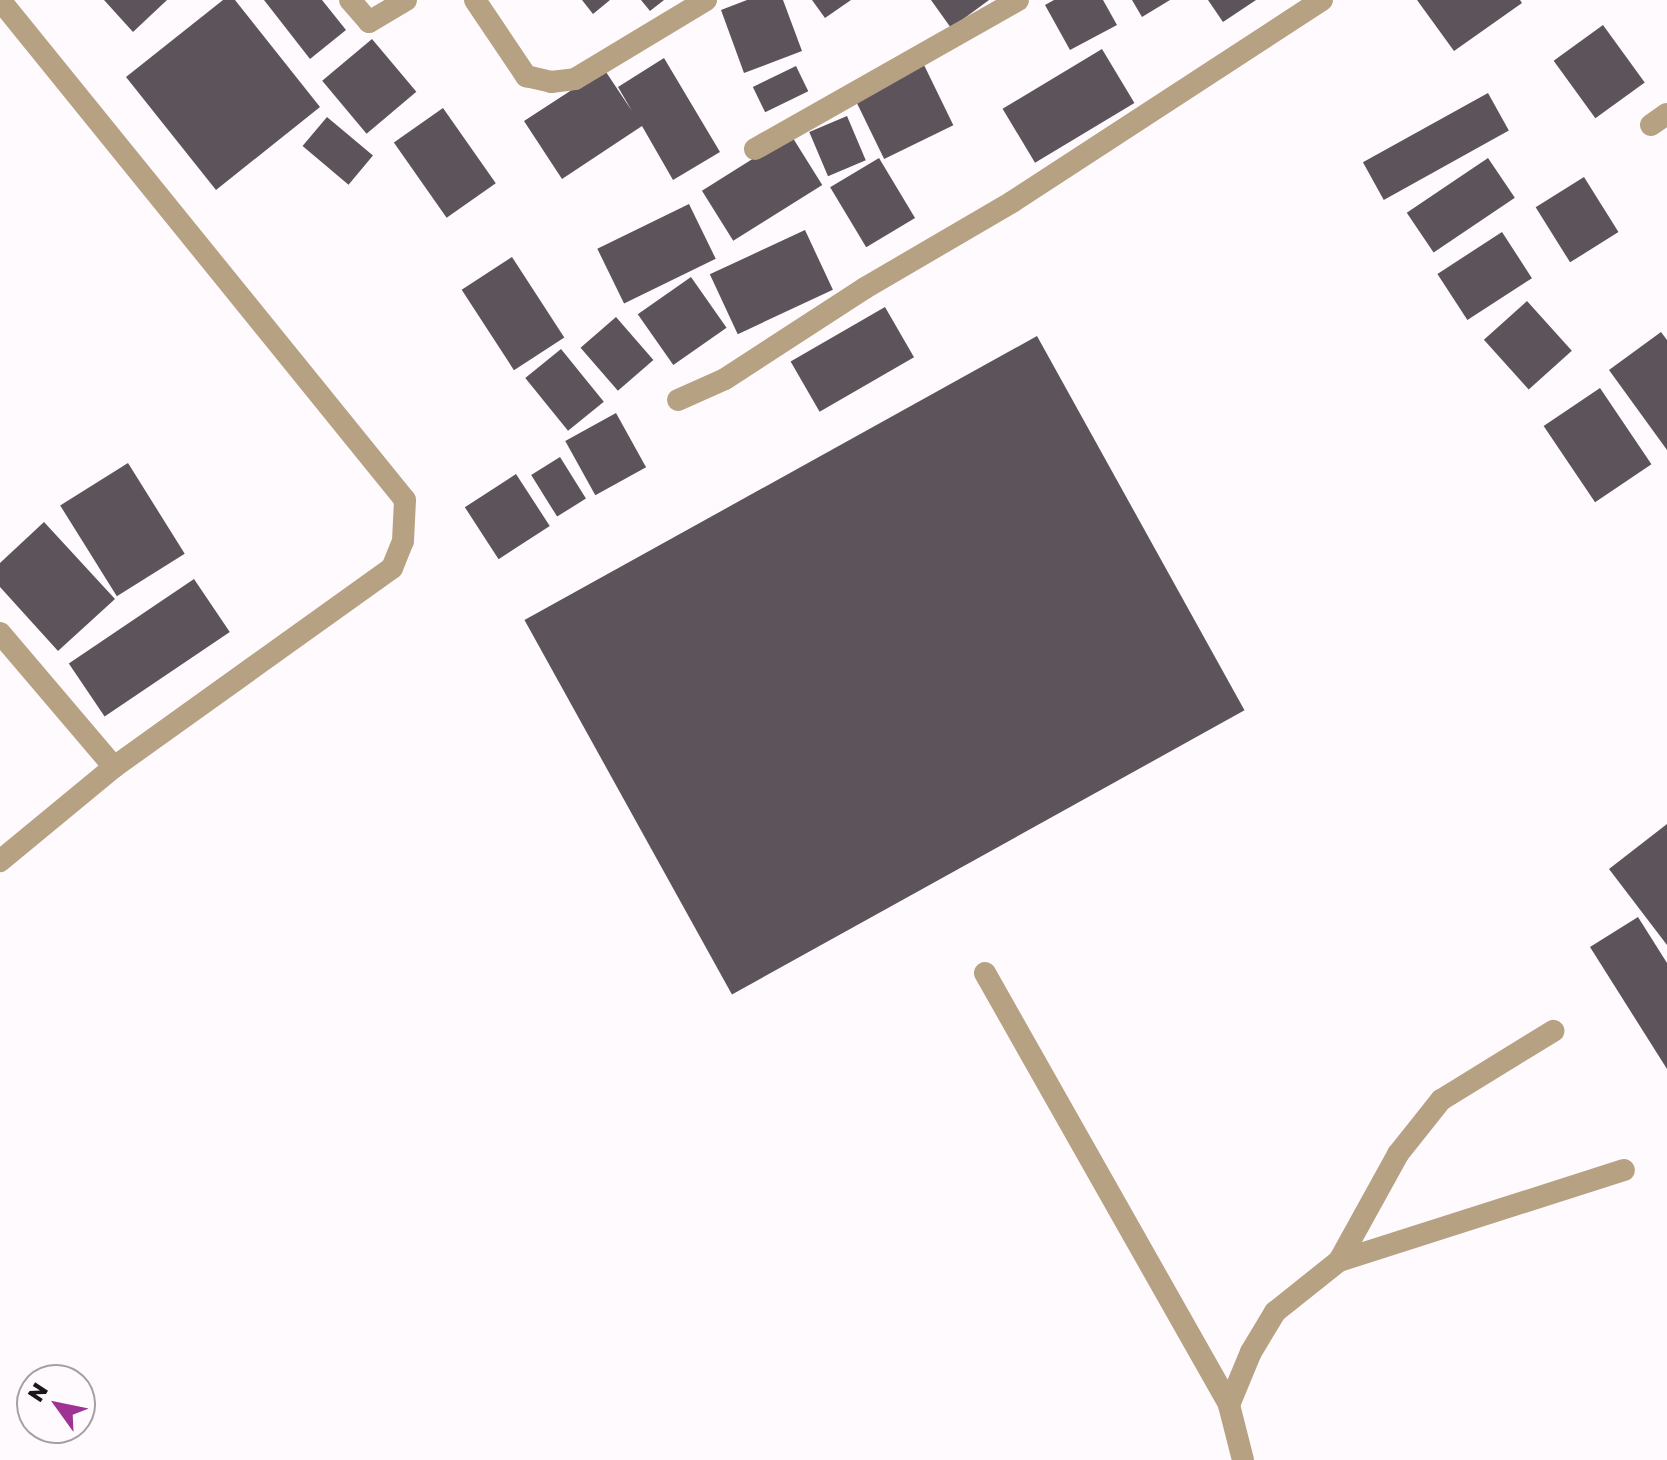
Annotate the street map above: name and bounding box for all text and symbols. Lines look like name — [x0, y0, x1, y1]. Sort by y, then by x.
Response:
north arrow — [16, 1364, 96, 1444]
text: N — [21, 1377, 53, 1406]

